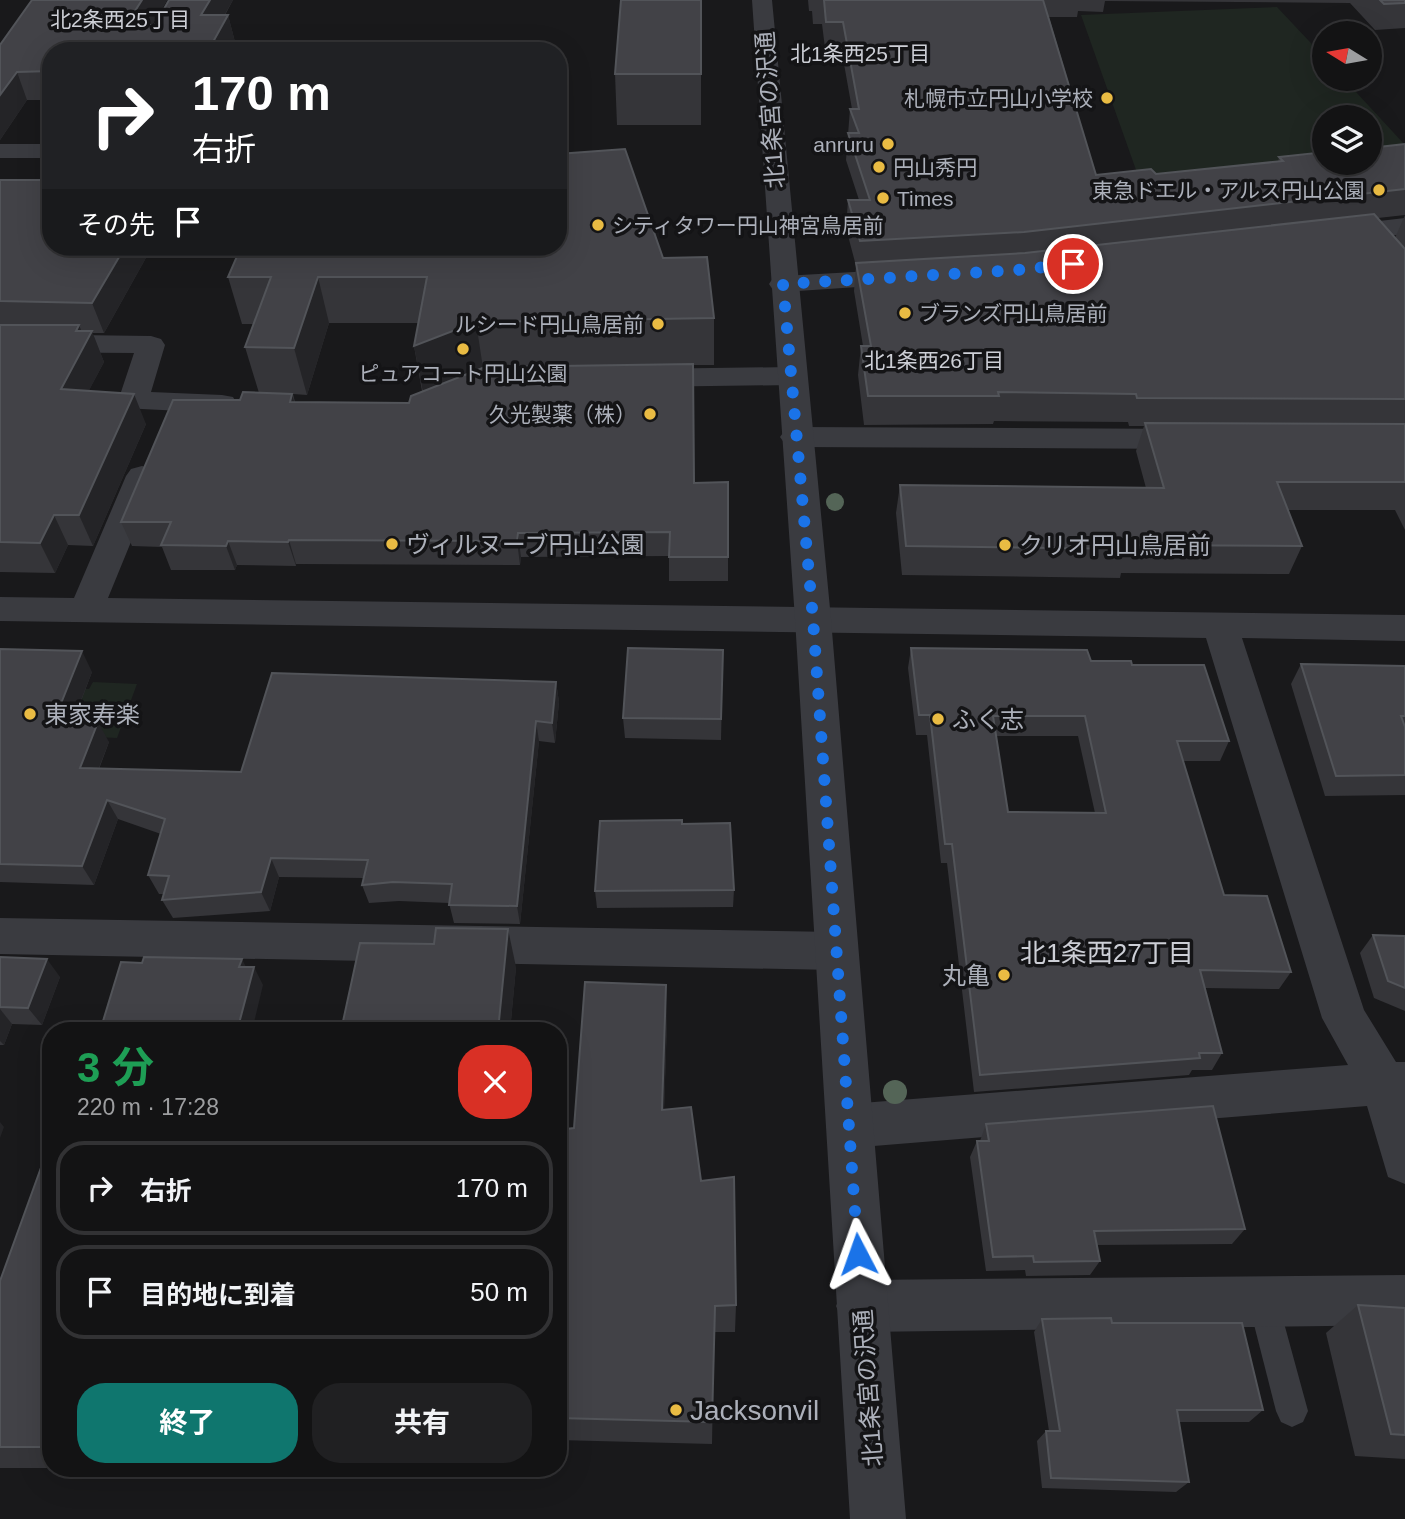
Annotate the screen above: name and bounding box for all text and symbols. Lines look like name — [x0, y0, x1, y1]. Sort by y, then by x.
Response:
district label: 北2条西25丁目 — [50, 8, 190, 31]
north arrow — [1312, 21, 1382, 91]
map controls — [1312, 21, 1382, 175]
street label: 北1条宮の沢通 — [751, 31, 789, 189]
district label: 北1条西25丁目 — [790, 42, 930, 65]
text: 170 m — [192, 66, 331, 120]
icon: right — [77, 70, 168, 161]
place label: 札幌市立円山小学校 — [904, 87, 1093, 110]
marker: 札幌市立円山小学校 — [1099, 90, 1115, 106]
button: layers — [1312, 105, 1382, 175]
text: 右折 — [192, 131, 256, 167]
place label: anruru — [813, 133, 874, 156]
marker: anruru — [880, 136, 896, 152]
place label: 円山秀円 — [893, 156, 977, 179]
marker: 円山秀円 — [871, 159, 887, 175]
place label: 東急ドエル・アルス円山公園 — [1092, 179, 1365, 202]
marker: 東急ドエル・アルス円山公園 — [1371, 182, 1387, 198]
place label: Times — [897, 187, 953, 210]
marker: Times — [875, 190, 891, 206]
icon: arrive — [169, 203, 207, 241]
text: その先 — [77, 210, 155, 240]
place label: シティタワー円山神宮鳥居前 — [612, 214, 884, 237]
marker: シティタワー円山神宮鳥居前 — [590, 217, 606, 233]
pin — [1043, 234, 1103, 294]
icon: arrive — [1054, 245, 1092, 283]
place label: ブランズ円山鳥居前 — [919, 302, 1108, 325]
marker: ブランズ円山鳥居前 — [897, 305, 913, 321]
place label: ルシード円山鳥居前 — [455, 313, 644, 336]
marker: ルシード円山鳥居前 — [650, 316, 666, 332]
marker: ピュアコート円山公園 — [455, 341, 471, 357]
district label: 北1条西26丁目 — [864, 349, 1004, 372]
place label: ピュアコート円山公園 — [358, 362, 568, 385]
place label: 久光製薬（株） — [489, 403, 636, 426]
marker: 久光製薬（株） — [642, 406, 658, 422]
place label: ヴィルヌーブ円山公園 — [406, 531, 645, 558]
place label: クリオ円山鳥居前 — [1019, 532, 1211, 559]
marker: ヴィルヌーブ円山公園 — [384, 536, 400, 552]
marker: クリオ円山鳥居前 — [997, 537, 1013, 553]
place label: 東家寿楽 — [44, 701, 140, 728]
marker: 東家寿楽 — [22, 706, 38, 722]
place label: ふく志 — [952, 706, 1024, 733]
marker: ふく志 — [930, 711, 946, 727]
district label: 北1条西27丁目 — [1020, 938, 1194, 968]
place label: 丸亀 — [942, 962, 990, 989]
marker: 丸亀 — [996, 967, 1012, 983]
text: 3 分 — [77, 1044, 154, 1091]
button: close — [458, 1045, 532, 1119]
text: 220 m · 17:28 — [77, 1094, 219, 1120]
icon: right — [81, 1169, 119, 1207]
text: 170 m — [456, 1173, 528, 1203]
text: 右折 — [140, 1176, 192, 1206]
position arrow — [821, 1217, 895, 1291]
icon: arrive — [81, 1273, 119, 1311]
text: 50 m — [470, 1277, 528, 1307]
text: 目的地に到着 — [140, 1280, 296, 1310]
street label: 北1条宮の沢通 — [849, 1309, 887, 1467]
button: 終了 — [77, 1383, 298, 1463]
button: 共有 — [312, 1383, 532, 1463]
place label: Jacksonvil — [690, 1395, 819, 1426]
marker: Jacksonvil — [668, 1402, 684, 1418]

